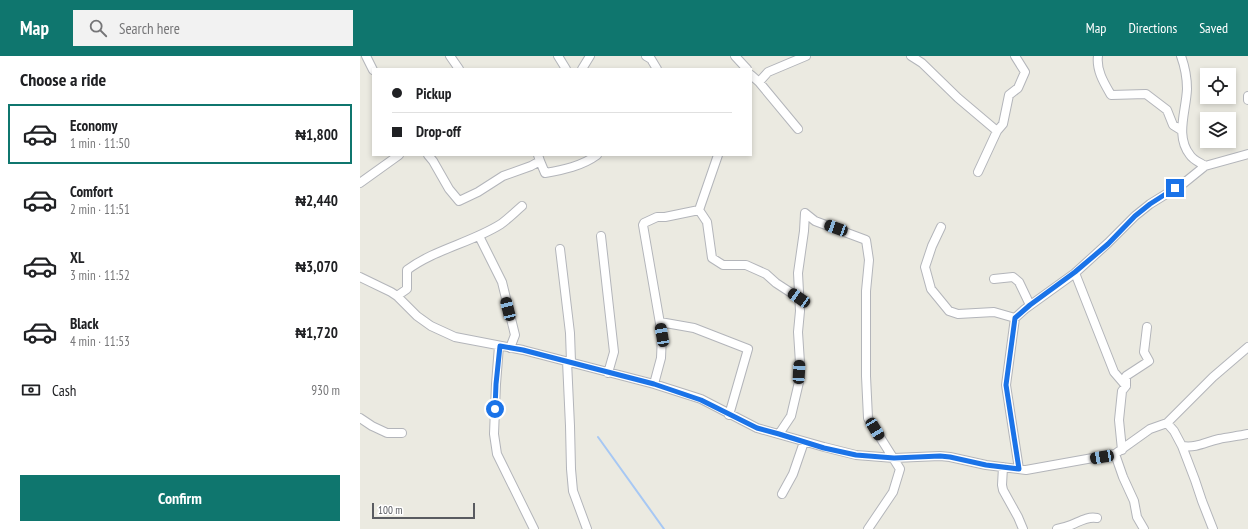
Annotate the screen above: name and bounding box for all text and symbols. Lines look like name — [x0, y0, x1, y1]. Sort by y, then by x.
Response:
search box — [73, 10, 353, 46]
text: Map — [20, 16, 49, 40]
icon: search — [87, 17, 109, 39]
text: Search here — [119, 19, 180, 38]
text: Map — [1086, 19, 1106, 37]
text: Directions — [1128, 19, 1177, 37]
text: Saved — [1199, 19, 1228, 37]
text: Choose a ride — [20, 68, 106, 91]
map controls — [1200, 68, 1236, 148]
button: locate — [1200, 68, 1236, 104]
text: Pickup — [416, 84, 451, 103]
button: layers — [1200, 112, 1236, 148]
icon: car — [22, 116, 58, 152]
text: Economy — [70, 116, 118, 135]
text: Drop-off — [416, 122, 461, 141]
text: ₦1,800 — [295, 125, 338, 144]
text: 1 min · 11:50 — [70, 135, 130, 152]
route end — [1166, 179, 1184, 197]
icon: car — [22, 182, 58, 218]
text: Comfort — [70, 182, 113, 201]
text: ₦2,440 — [295, 191, 338, 210]
text: 2 min · 11:51 — [70, 201, 130, 218]
car — [823, 218, 849, 238]
icon: car — [22, 248, 58, 284]
text: XL — [70, 248, 84, 267]
text: ₦3,070 — [295, 257, 338, 276]
text: 3 min · 11:52 — [70, 267, 130, 284]
car — [786, 286, 812, 310]
car — [499, 296, 517, 322]
icon: car — [22, 314, 58, 350]
text: Black — [70, 314, 99, 333]
car — [654, 322, 670, 348]
text: ₦1,720 — [295, 323, 338, 342]
text: 4 min · 11:53 — [70, 333, 130, 350]
car — [792, 360, 806, 384]
icon: cash — [20, 379, 42, 401]
text: Cash — [52, 381, 76, 400]
text: 930 m — [311, 382, 340, 399]
route start — [486, 400, 504, 418]
car — [864, 416, 886, 442]
car — [1089, 449, 1115, 465]
button: Confirm — [20, 475, 340, 521]
scale bar — [372, 501, 475, 520]
text: 100 m — [378, 503, 402, 517]

